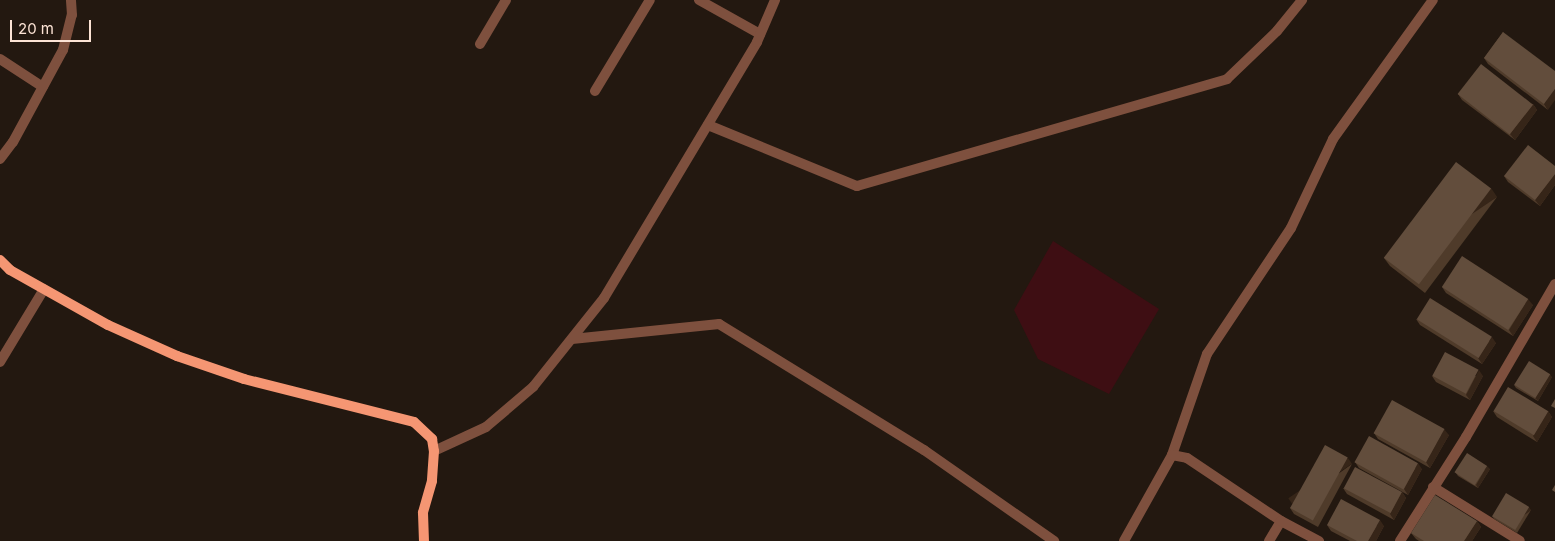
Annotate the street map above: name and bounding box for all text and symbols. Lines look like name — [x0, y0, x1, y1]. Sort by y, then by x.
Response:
scale bar — [12, 10, 94, 42]
text: 20 m — [18, 19, 54, 38]

